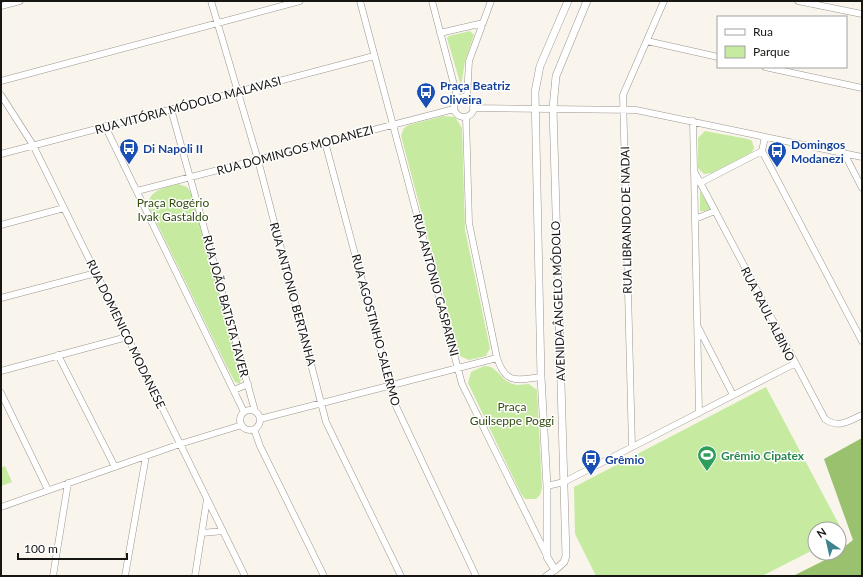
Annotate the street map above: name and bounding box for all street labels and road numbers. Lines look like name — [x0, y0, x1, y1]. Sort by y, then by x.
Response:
street label: RUA VITÓRIA MÓDOLO MALAVASI — [93, 73, 283, 137]
street label: RUA DOMINGOS MODANEZI — [215, 122, 375, 178]
street label: RUA LIBRANDO DE NADAI — [617, 146, 635, 294]
street label: RUA ANTONIO GASPARINI — [410, 212, 462, 358]
street label: AVENIDA ÂNGELO MÓDOLO — [548, 220, 568, 382]
street label: RUA ANTONIO BERTANHA — [267, 221, 320, 368]
street label: RUA JOÃO BATISTA TAVER — [200, 233, 252, 379]
street label: RUA AGOSTINHO SALERMO — [348, 252, 404, 408]
street label: RUA DOMENICO MODANESE — [83, 257, 169, 411]
street label: RUA RAUL ALBINO — [738, 264, 798, 364]

